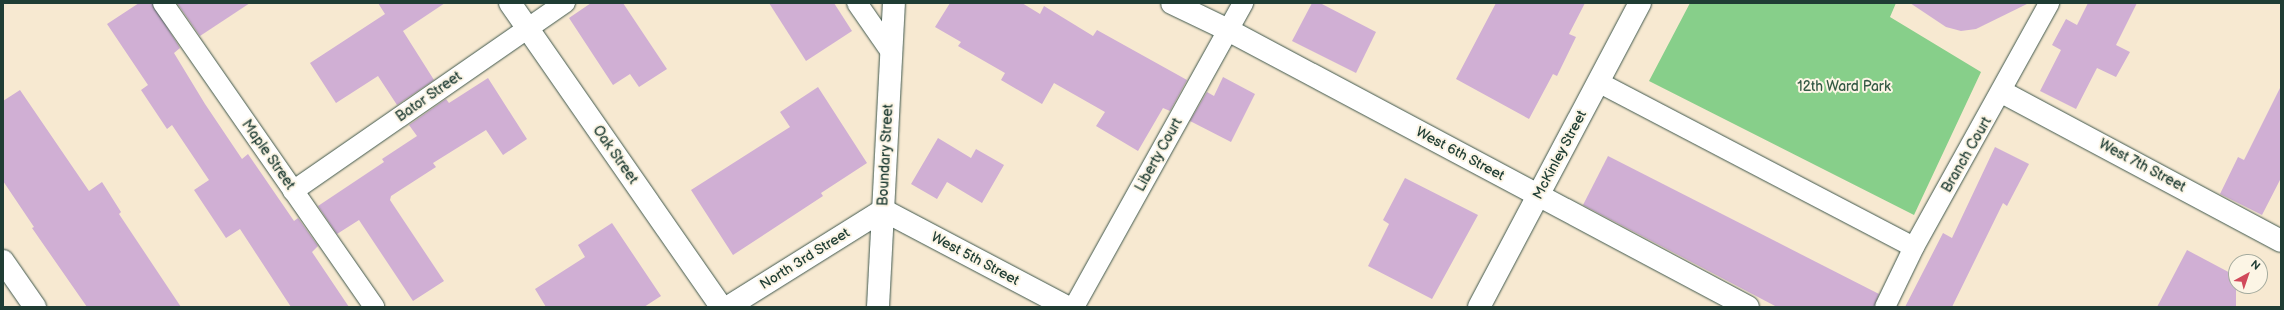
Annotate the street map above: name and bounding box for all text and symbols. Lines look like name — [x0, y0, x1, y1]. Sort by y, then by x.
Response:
street label: Bator Street — [393, 68, 465, 126]
park label: 12th Ward Park — [1797, 79, 1891, 95]
street label: Boundary Street — [875, 103, 897, 207]
street label: McKinley Street — [1529, 107, 1591, 203]
street label: Branch Court — [1939, 114, 1995, 196]
street label: Liberty Court — [1132, 115, 1186, 195]
street label: Maple Street — [238, 117, 298, 193]
street label: Oak Street — [589, 123, 641, 187]
street label: West 6th Street — [1413, 124, 1507, 184]
street label: West 7th Street — [2095, 136, 2189, 196]
street label: North 3rd Street — [757, 225, 853, 293]
street label: West 5th Street — [928, 229, 1022, 289]
north arrow — [2228, 254, 2268, 294]
text: N — [2248, 258, 2263, 273]

